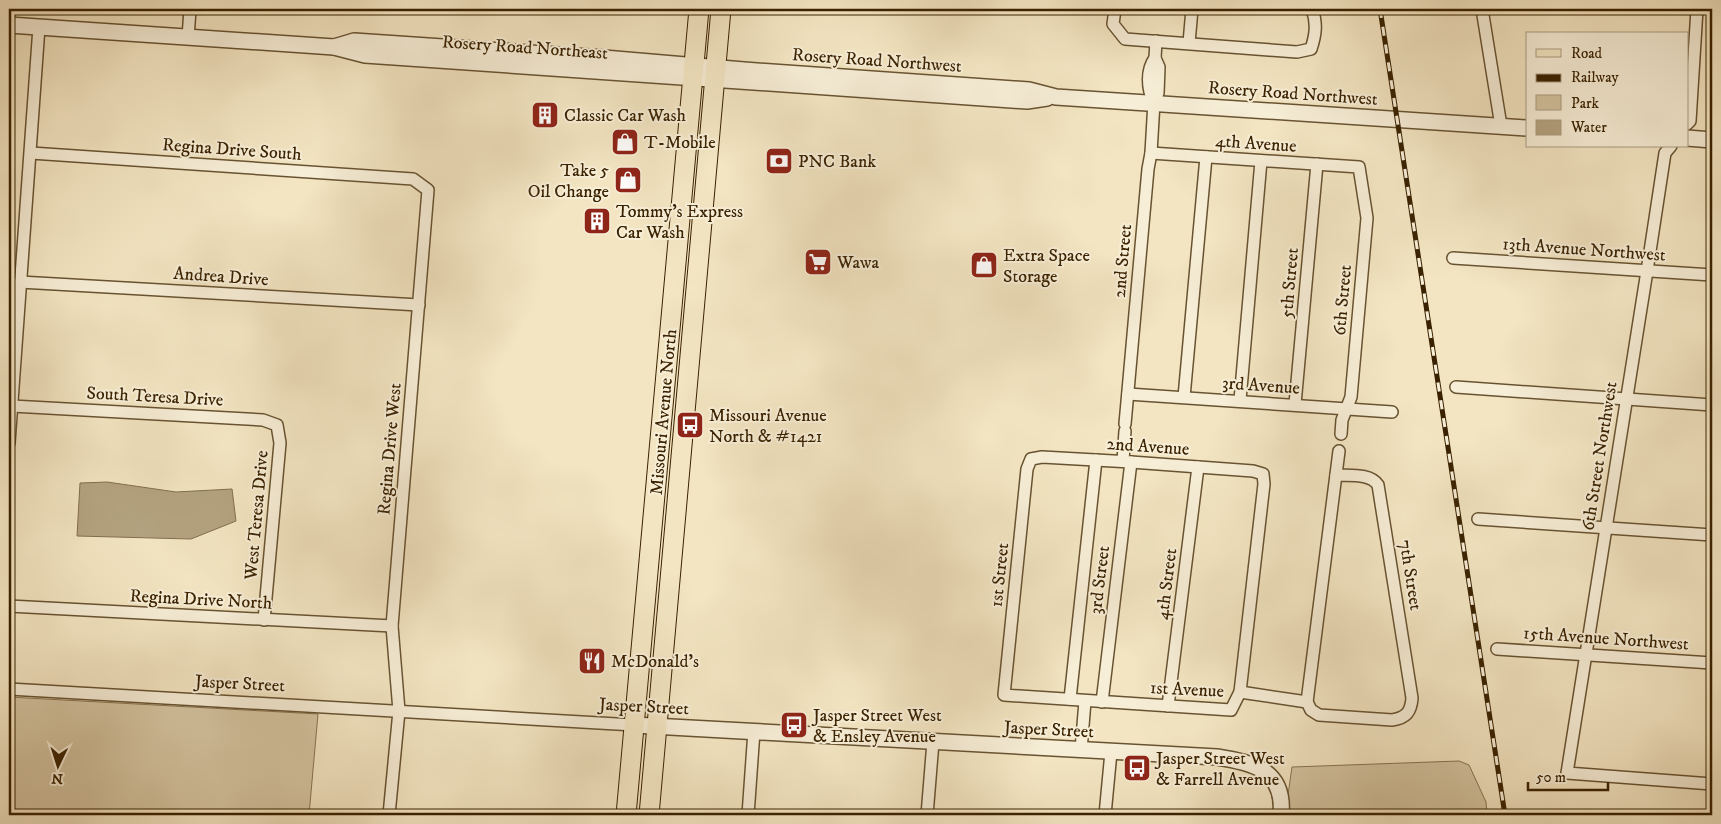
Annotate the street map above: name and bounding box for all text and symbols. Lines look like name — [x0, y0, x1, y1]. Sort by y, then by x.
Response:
street label: Rosery Road Northeast — [441, 31, 609, 65]
legend — [1526, 32, 1688, 148]
street label: Rosery Road Northwest — [791, 44, 963, 78]
text: Road — [1571, 44, 1603, 63]
text: Railway — [1571, 68, 1619, 87]
street label: Rosery Road Northwest — [1207, 77, 1379, 111]
text: Park — [1571, 94, 1600, 113]
building icon: Classic Car Wash — [530, 100, 560, 130]
place label: Classic Car Wash — [564, 105, 687, 127]
text: Water — [1570, 118, 1607, 137]
shop icon: T-Mobile — [610, 127, 640, 157]
street label: 4th Avenue — [1215, 130, 1297, 158]
place label: T-Mobile — [644, 132, 716, 154]
street label: Regina Drive South — [161, 134, 303, 166]
bank icon: PNC Bank — [764, 146, 794, 176]
place label: PNC Bank — [798, 151, 876, 173]
place label: Take 5 Oil Change — [528, 160, 609, 203]
shop icon: Take 5 Oil Change — [613, 165, 643, 195]
place label: Tommy's Express Car Wash — [616, 201, 743, 244]
building icon: Tommy's Express Car Wash — [582, 206, 612, 236]
street label: 2nd Street — [1109, 223, 1137, 299]
street label: 13th Avenue Northwest — [1501, 233, 1667, 267]
place label: Extra Space Storage — [1003, 245, 1090, 288]
supermarket icon: Wawa — [803, 247, 833, 277]
street label: 5th Street — [1276, 247, 1304, 319]
shop icon: Extra Space Storage — [969, 250, 999, 280]
place label: Wawa — [836, 252, 879, 274]
street label: Andrea Drive — [173, 263, 269, 291]
street label: 6th Street — [1329, 264, 1357, 336]
street label: Missouri Avenue North — [646, 328, 682, 496]
street label: 3rd Avenue — [1221, 372, 1301, 400]
street label: 6th Street Northwest — [1577, 380, 1623, 532]
street label: South Teresa Drive — [86, 382, 224, 412]
street label: Regina Drive West — [373, 382, 407, 516]
place label: Missouri Avenue North & #1421 — [709, 405, 827, 448]
bus stop icon: Missouri Avenue North & #1421 — [675, 410, 705, 440]
street label: 2nd Avenue — [1106, 433, 1190, 461]
street label: West Teresa Drive — [240, 450, 274, 582]
street label: 7th Street — [1394, 538, 1426, 612]
street label: 1st Street — [986, 541, 1014, 608]
street label: 3rd Street — [1085, 544, 1115, 616]
street label: 4th Street — [1152, 547, 1182, 621]
street label: Regina Drive North — [129, 585, 273, 615]
street label: 15th Avenue Northwest — [1522, 622, 1690, 656]
restaurant icon: McDonald's — [577, 646, 607, 676]
place label: McDonald's — [611, 651, 699, 673]
street label: Jasper Street — [192, 671, 286, 697]
street label: 1st Avenue — [1149, 677, 1225, 703]
street label: Jasper Street — [596, 694, 690, 720]
place label: Jasper Street West & Ensley Avenue — [811, 705, 942, 748]
bus stop icon: Jasper Street West & Ensley Avenue — [779, 710, 809, 740]
street label: Jasper Street — [1001, 717, 1095, 743]
north arrow — [32, 742, 82, 792]
place label: Jasper Street West & Farrell Avenue — [1154, 748, 1285, 791]
bus stop icon: Jasper Street West & Farrell Avenue — [1122, 753, 1152, 783]
scale bar — [1528, 759, 1608, 791]
text: 50 m — [1536, 768, 1566, 787]
text: N — [50, 769, 64, 787]

